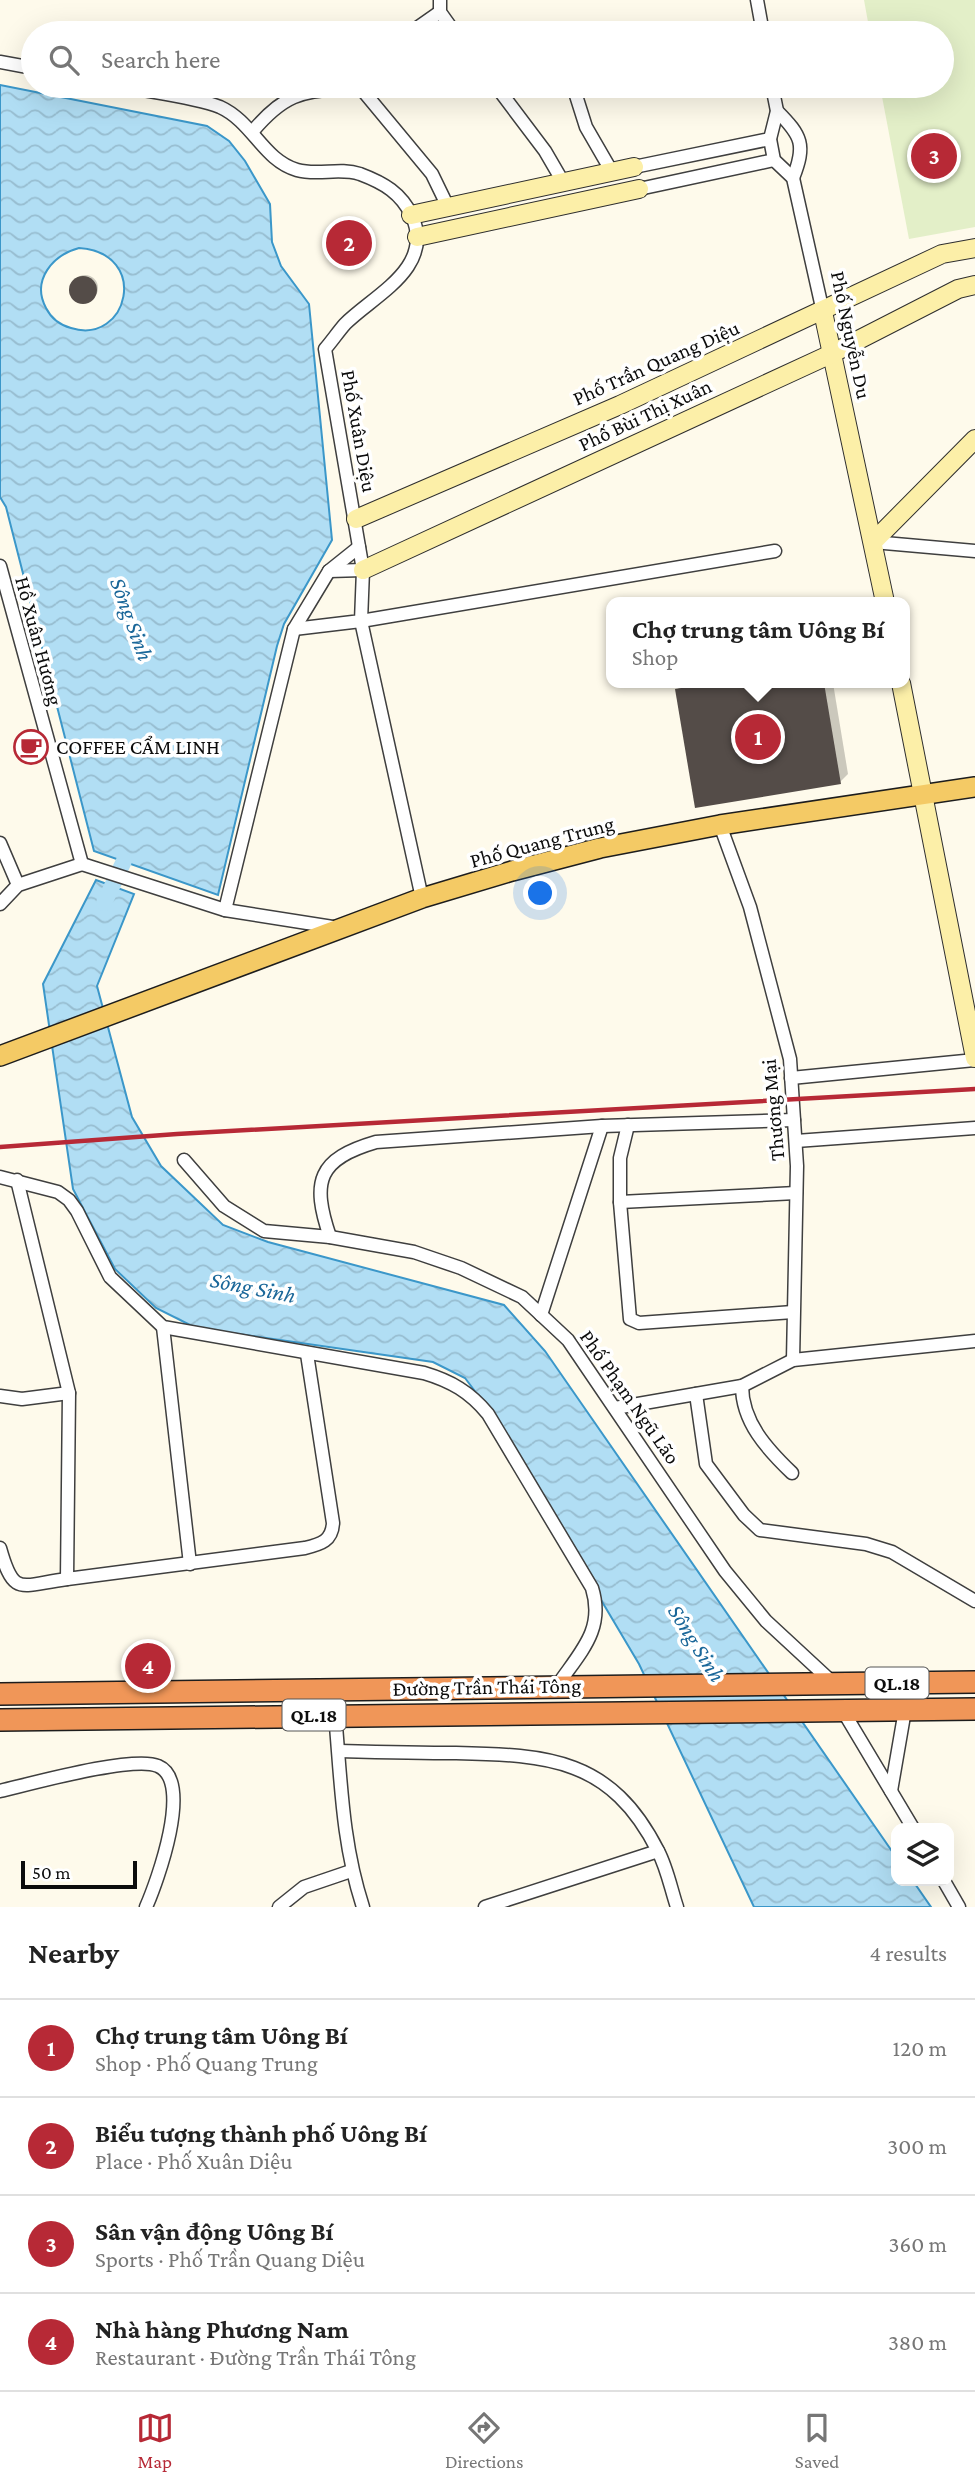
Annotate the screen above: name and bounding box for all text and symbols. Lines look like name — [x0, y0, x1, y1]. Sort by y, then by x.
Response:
search box — [21, 21, 954, 98]
icon: search — [45, 41, 83, 79]
text: Search here — [101, 45, 220, 74]
pin: 3 — [911, 130, 957, 182]
pin: 2 — [326, 217, 372, 269]
street label: Phố Nguyễn Du — [826, 269, 876, 401]
street label: Phố Trần Quang Diệu — [569, 315, 743, 411]
street label: Phố Xuân Diệu — [336, 368, 382, 494]
street label: Phố Bùi Thị Xuân — [575, 374, 715, 456]
street label: Hồ Xuân Hương — [10, 574, 68, 708]
water label: Sông Sinh — [105, 574, 159, 664]
popup — [606, 597, 910, 688]
text: Chợ trung tâm Uông Bí — [632, 615, 884, 644]
text: Shop — [632, 644, 678, 670]
pin: 1 — [735, 711, 781, 763]
cafe icon: COFFEE CẨM LINH — [12, 728, 50, 766]
place label: COFFEE CẨM LINH — [56, 735, 220, 759]
street label: Phố Quang Trung — [467, 811, 617, 873]
your location — [523, 876, 557, 910]
street label: Thương Mại — [757, 1058, 789, 1162]
water label: Sông Sinh — [208, 1266, 298, 1308]
street label: Phố Phạm Ngũ Lão — [575, 1325, 685, 1469]
water label: Sông Sinh — [663, 1599, 731, 1687]
pin: 4 — [125, 1640, 171, 1692]
road number: QL.18 — [866, 1667, 928, 1698]
street label: Đường Trần Thái Tông — [392, 1673, 582, 1701]
road number: QL.18 — [282, 1700, 346, 1730]
map controls — [891, 1823, 954, 1886]
button: layers — [891, 1823, 954, 1886]
scale bar — [21, 1858, 136, 1890]
text: 50 m — [32, 1862, 71, 1883]
text: Nearby — [28, 1936, 119, 1969]
text: 4 results — [869, 1940, 947, 1966]
text: Chợ trung tâm Uông Bí — [95, 2021, 348, 2050]
text: 1 — [47, 2035, 55, 2061]
text: 120 m — [893, 2035, 947, 2061]
text: Shop · Phố Quang Trung — [95, 2050, 318, 2076]
text: Biểu tượng thành phố Uông Bí — [95, 2119, 427, 2148]
text: 2 — [45, 2133, 57, 2159]
text: 300 m — [887, 2133, 947, 2159]
text: Place · Phố Xuân Diệu — [95, 2148, 292, 2174]
text: Sân vận động Uông Bí — [95, 2217, 333, 2246]
text: 3 — [45, 2231, 57, 2257]
text: 360 m — [889, 2231, 947, 2257]
text: Sports · Phố Trần Quang Diệu — [95, 2246, 365, 2272]
text: Nhà hàng Phương Nam — [95, 2315, 349, 2344]
text: 4 — [45, 2329, 57, 2355]
text: 380 m — [888, 2329, 947, 2355]
text: Restaurant · Đường Trần Thái Tông — [95, 2344, 416, 2370]
tab: Map — [136, 2409, 174, 2472]
tab: Directions — [445, 2409, 524, 2472]
tab: Saved — [795, 2409, 839, 2472]

